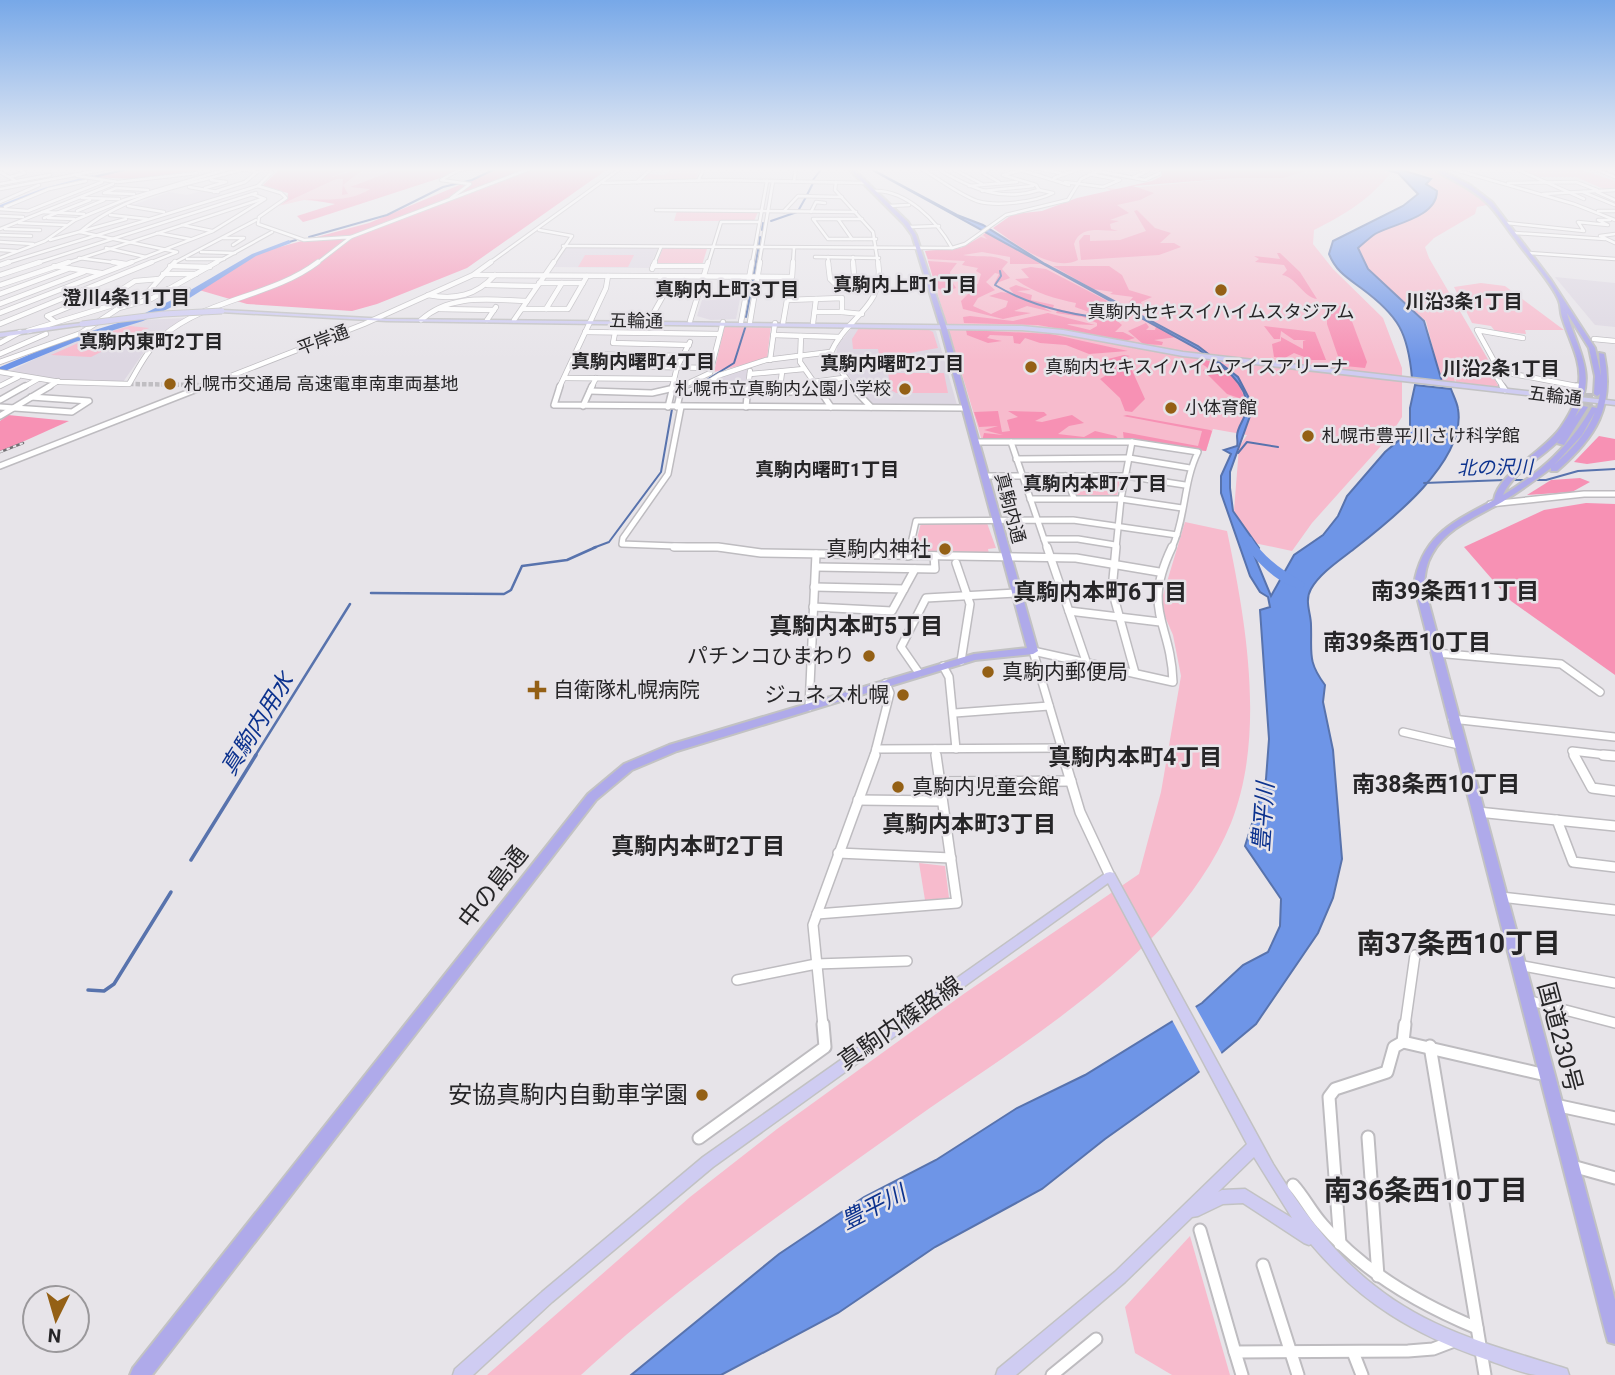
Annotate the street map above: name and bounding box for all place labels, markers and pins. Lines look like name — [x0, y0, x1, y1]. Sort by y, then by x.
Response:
marker: 真駒内セキスイハイムスタジアム — [1213, 282, 1229, 298]
place label: 真駒内セキスイハイムスタジアム — [1087, 301, 1355, 322]
place label: 真駒内セキスイハイムアイスアリーナ — [1045, 356, 1348, 377]
marker: 真駒内セキスイハイムアイスアリーナ — [1023, 359, 1039, 375]
place label: 札幌市交通局 高速電車南車両基地 — [184, 373, 458, 394]
marker: 札幌市交通局 高速電車南車両基地 — [162, 376, 178, 392]
place label: 札幌市立真駒内公園小学校 — [675, 378, 891, 399]
marker: 札幌市立真駒内公園小学校 — [897, 381, 913, 397]
place label: 小体育館 — [1185, 397, 1257, 418]
marker: 小体育館 — [1163, 400, 1179, 416]
place label: 札幌市豊平川さけ科学館 — [1322, 425, 1520, 446]
marker: 札幌市豊平川さけ科学館 — [1300, 428, 1316, 444]
place label: 真駒内神社 — [826, 537, 931, 561]
marker: 真駒内神社 — [937, 541, 953, 557]
place label: パチンコひまわり — [687, 644, 855, 668]
marker: パチンコひまわり — [861, 648, 877, 664]
place label: 真駒内郵便局 — [1002, 660, 1128, 684]
marker: 真駒内郵便局 — [980, 664, 996, 680]
place label: 自衛隊札幌病院 — [553, 678, 700, 702]
marker: 自衛隊札幌病院 — [527, 680, 547, 700]
place label: ジュネス札幌 — [764, 683, 889, 707]
marker: ジュネス札幌 — [895, 687, 911, 703]
place label: 真駒内児童会館 — [912, 775, 1059, 799]
marker: 真駒内児童会館 — [890, 779, 906, 795]
place label: 安協真駒内自動車学園 — [448, 1081, 688, 1109]
marker: 安協真駒内自動車学園 — [694, 1087, 710, 1103]

